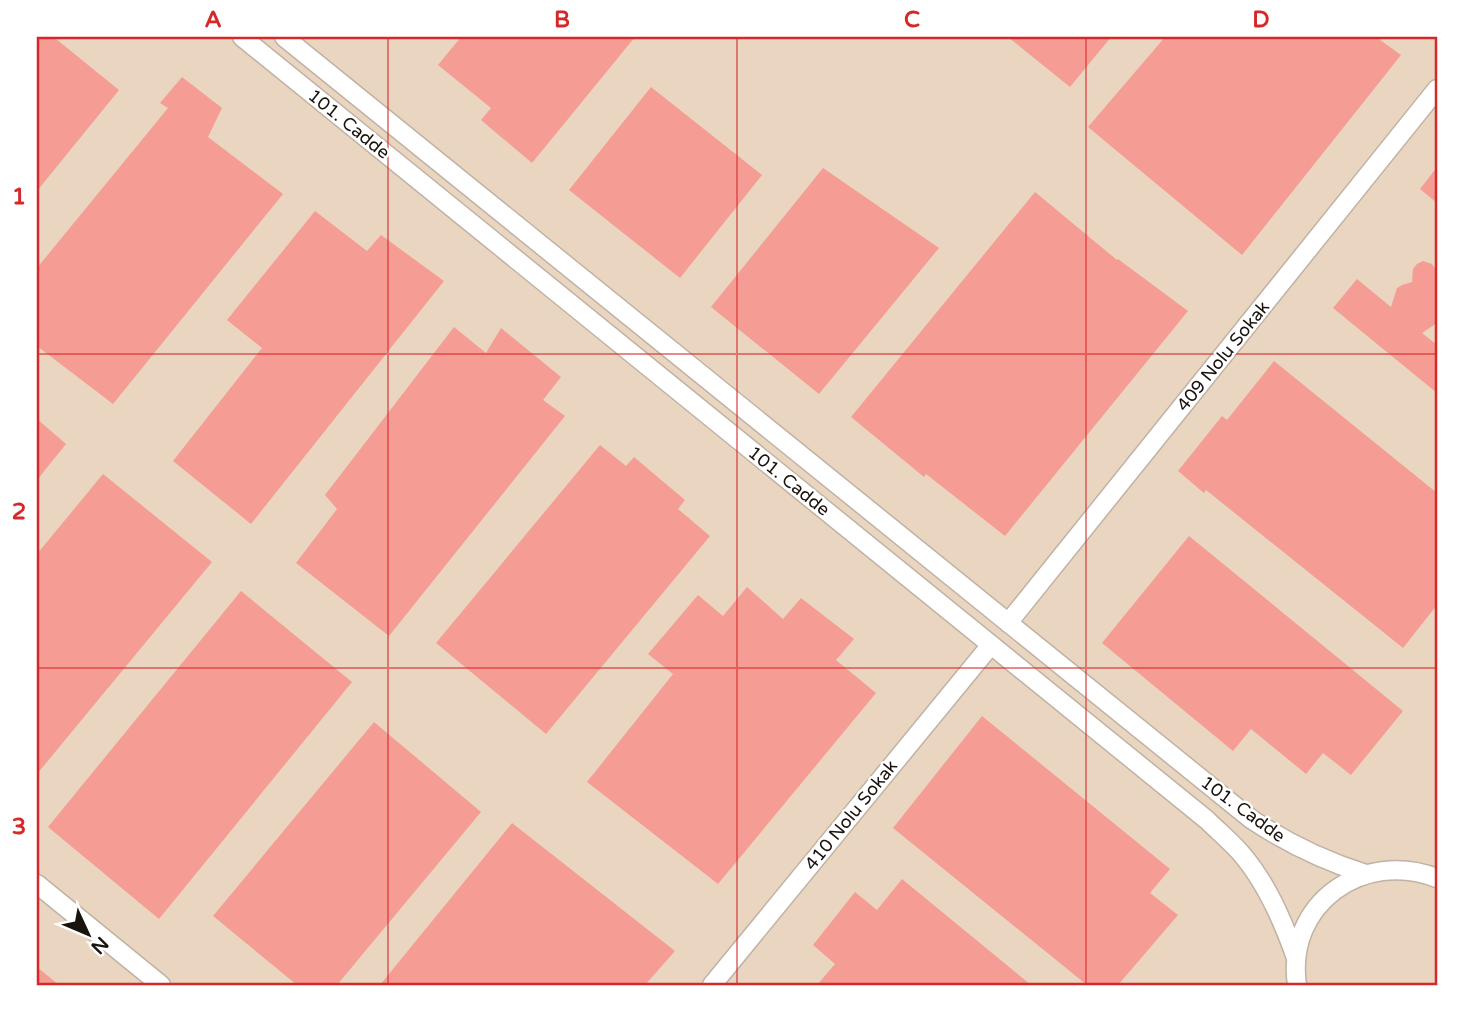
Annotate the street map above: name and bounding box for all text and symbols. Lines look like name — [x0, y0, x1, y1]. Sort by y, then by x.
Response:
text: A — [204, 6, 222, 34]
text: B — [554, 6, 570, 34]
text: C — [904, 6, 920, 34]
text: D — [1252, 6, 1270, 34]
street label: 101. Cadde — [304, 84, 394, 164]
text: 1 — [12, 183, 26, 211]
street label: 409 Nolu Sokak — [1172, 296, 1274, 416]
street label: 101. Cadde — [744, 441, 834, 521]
text: 2 — [12, 498, 26, 526]
street label: 410 Nolu Sokak — [800, 755, 902, 875]
street label: 101. Cadde — [1197, 771, 1289, 847]
text: 3 — [12, 813, 26, 841]
north arrow — [52, 900, 122, 970]
text: N — [86, 932, 113, 958]

